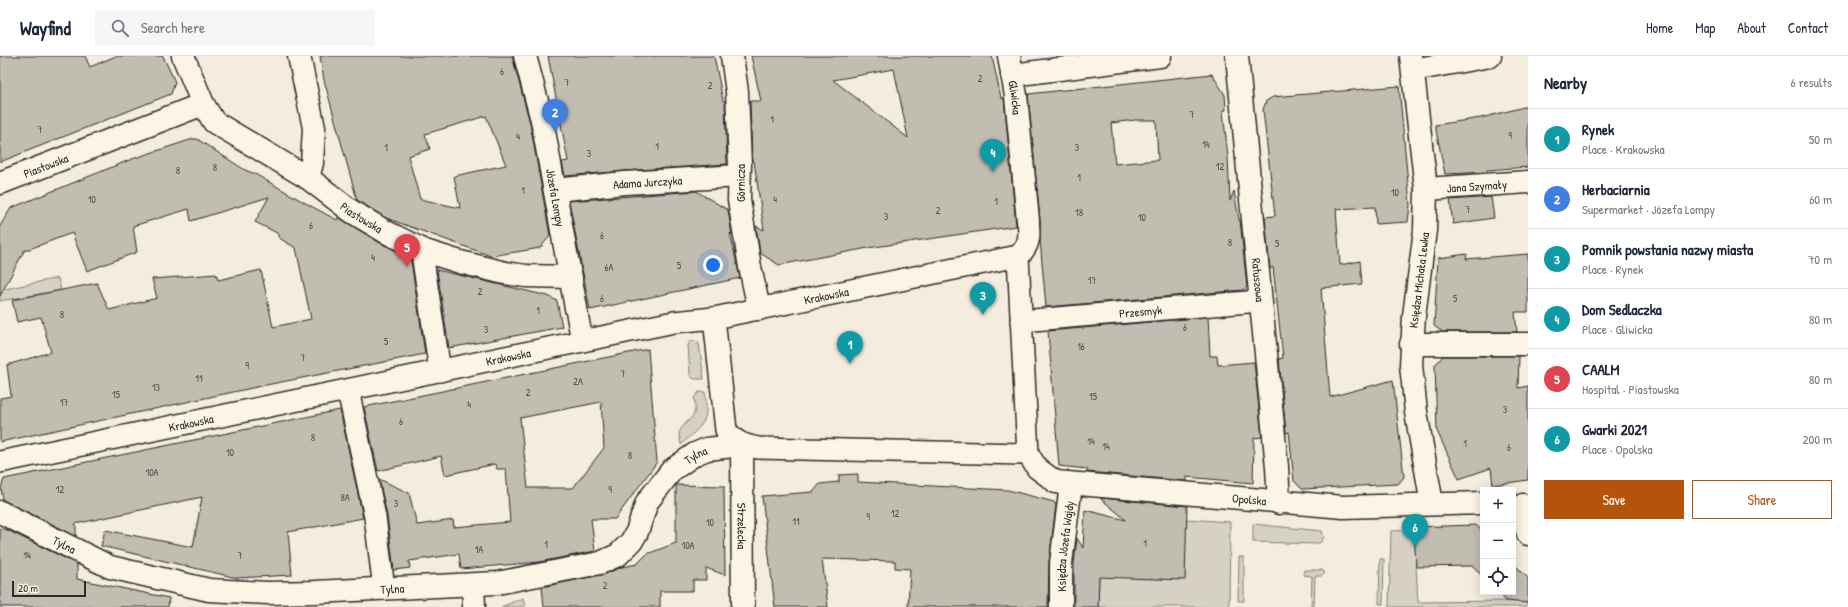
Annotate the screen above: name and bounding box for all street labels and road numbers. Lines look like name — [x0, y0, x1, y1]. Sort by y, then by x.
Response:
street label: Gliwicka — [1005, 79, 1026, 116]
street label: Piastowska — [21, 149, 71, 182]
street label: Górnicza — [732, 164, 749, 202]
street label: Józefa Lompy — [542, 167, 570, 228]
street label: Adama Jurczyka — [612, 171, 683, 193]
street label: Jana Szymały — [1446, 175, 1508, 196]
street label: Piastowska — [337, 198, 386, 237]
street label: Księdza Michała Lewka — [1405, 231, 1433, 329]
street label: Ratuszowa — [1248, 257, 1269, 303]
street label: Krakowska — [802, 282, 850, 308]
street label: Przesmyk — [1118, 301, 1163, 321]
street label: Krakowska — [484, 343, 532, 369]
street label: Krakowska — [167, 409, 215, 435]
street label: Tylna — [680, 441, 710, 468]
street label: Opolska — [1231, 489, 1267, 509]
street label: Księdza Józefa Wajdy — [1053, 500, 1077, 592]
street label: Strzelecka — [734, 503, 751, 550]
street label: Tylna — [50, 531, 79, 557]
street label: Tylna — [380, 579, 405, 597]

